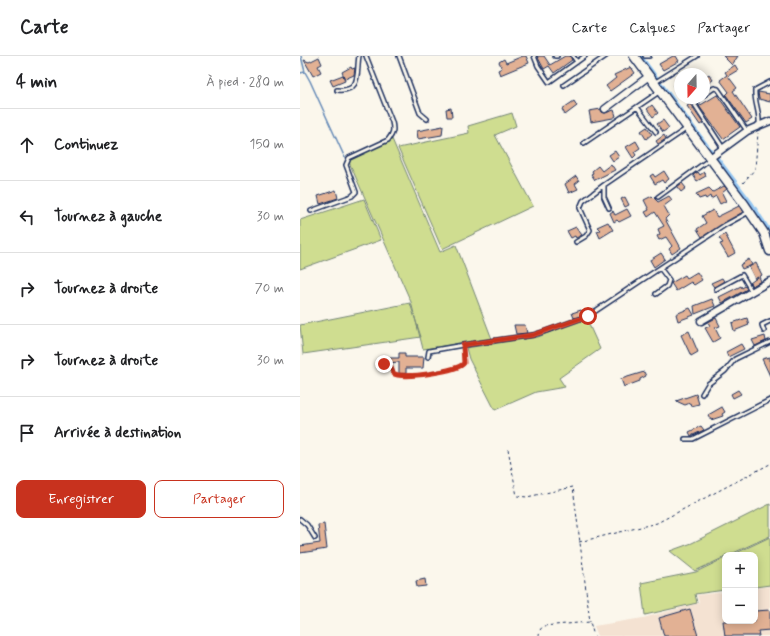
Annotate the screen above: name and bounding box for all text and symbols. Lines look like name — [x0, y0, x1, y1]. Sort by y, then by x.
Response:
text: Carte — [20, 15, 69, 40]
text: Carte — [571, 19, 607, 37]
text: Calques — [629, 19, 675, 37]
text: Partager — [697, 19, 750, 37]
north arrow — [674, 68, 710, 104]
text: 4 min — [16, 71, 57, 93]
text: À pied · 280 m — [206, 74, 284, 91]
icon: ahead — [16, 134, 38, 156]
text: Continuez — [54, 135, 118, 155]
text: 150 m — [250, 136, 284, 153]
icon: left — [16, 206, 38, 228]
text: Tournez à gauche — [54, 207, 162, 227]
text: 30 m — [257, 208, 284, 225]
icon: right — [16, 278, 38, 300]
text: Tournez à droite — [54, 279, 158, 299]
text: 70 m — [255, 280, 284, 297]
route start — [579, 307, 597, 325]
icon: right — [16, 350, 38, 372]
text: Tournez à droite — [54, 351, 158, 371]
text: 30 m — [257, 352, 284, 369]
route end — [375, 355, 393, 373]
icon: arrive — [16, 422, 38, 444]
text: Arrivée à destination — [54, 423, 181, 443]
button: Enregistrer — [16, 480, 146, 518]
button: Partager — [154, 480, 284, 518]
map controls — [722, 552, 758, 624]
button: + — [722, 552, 758, 588]
button: − — [722, 588, 758, 624]

